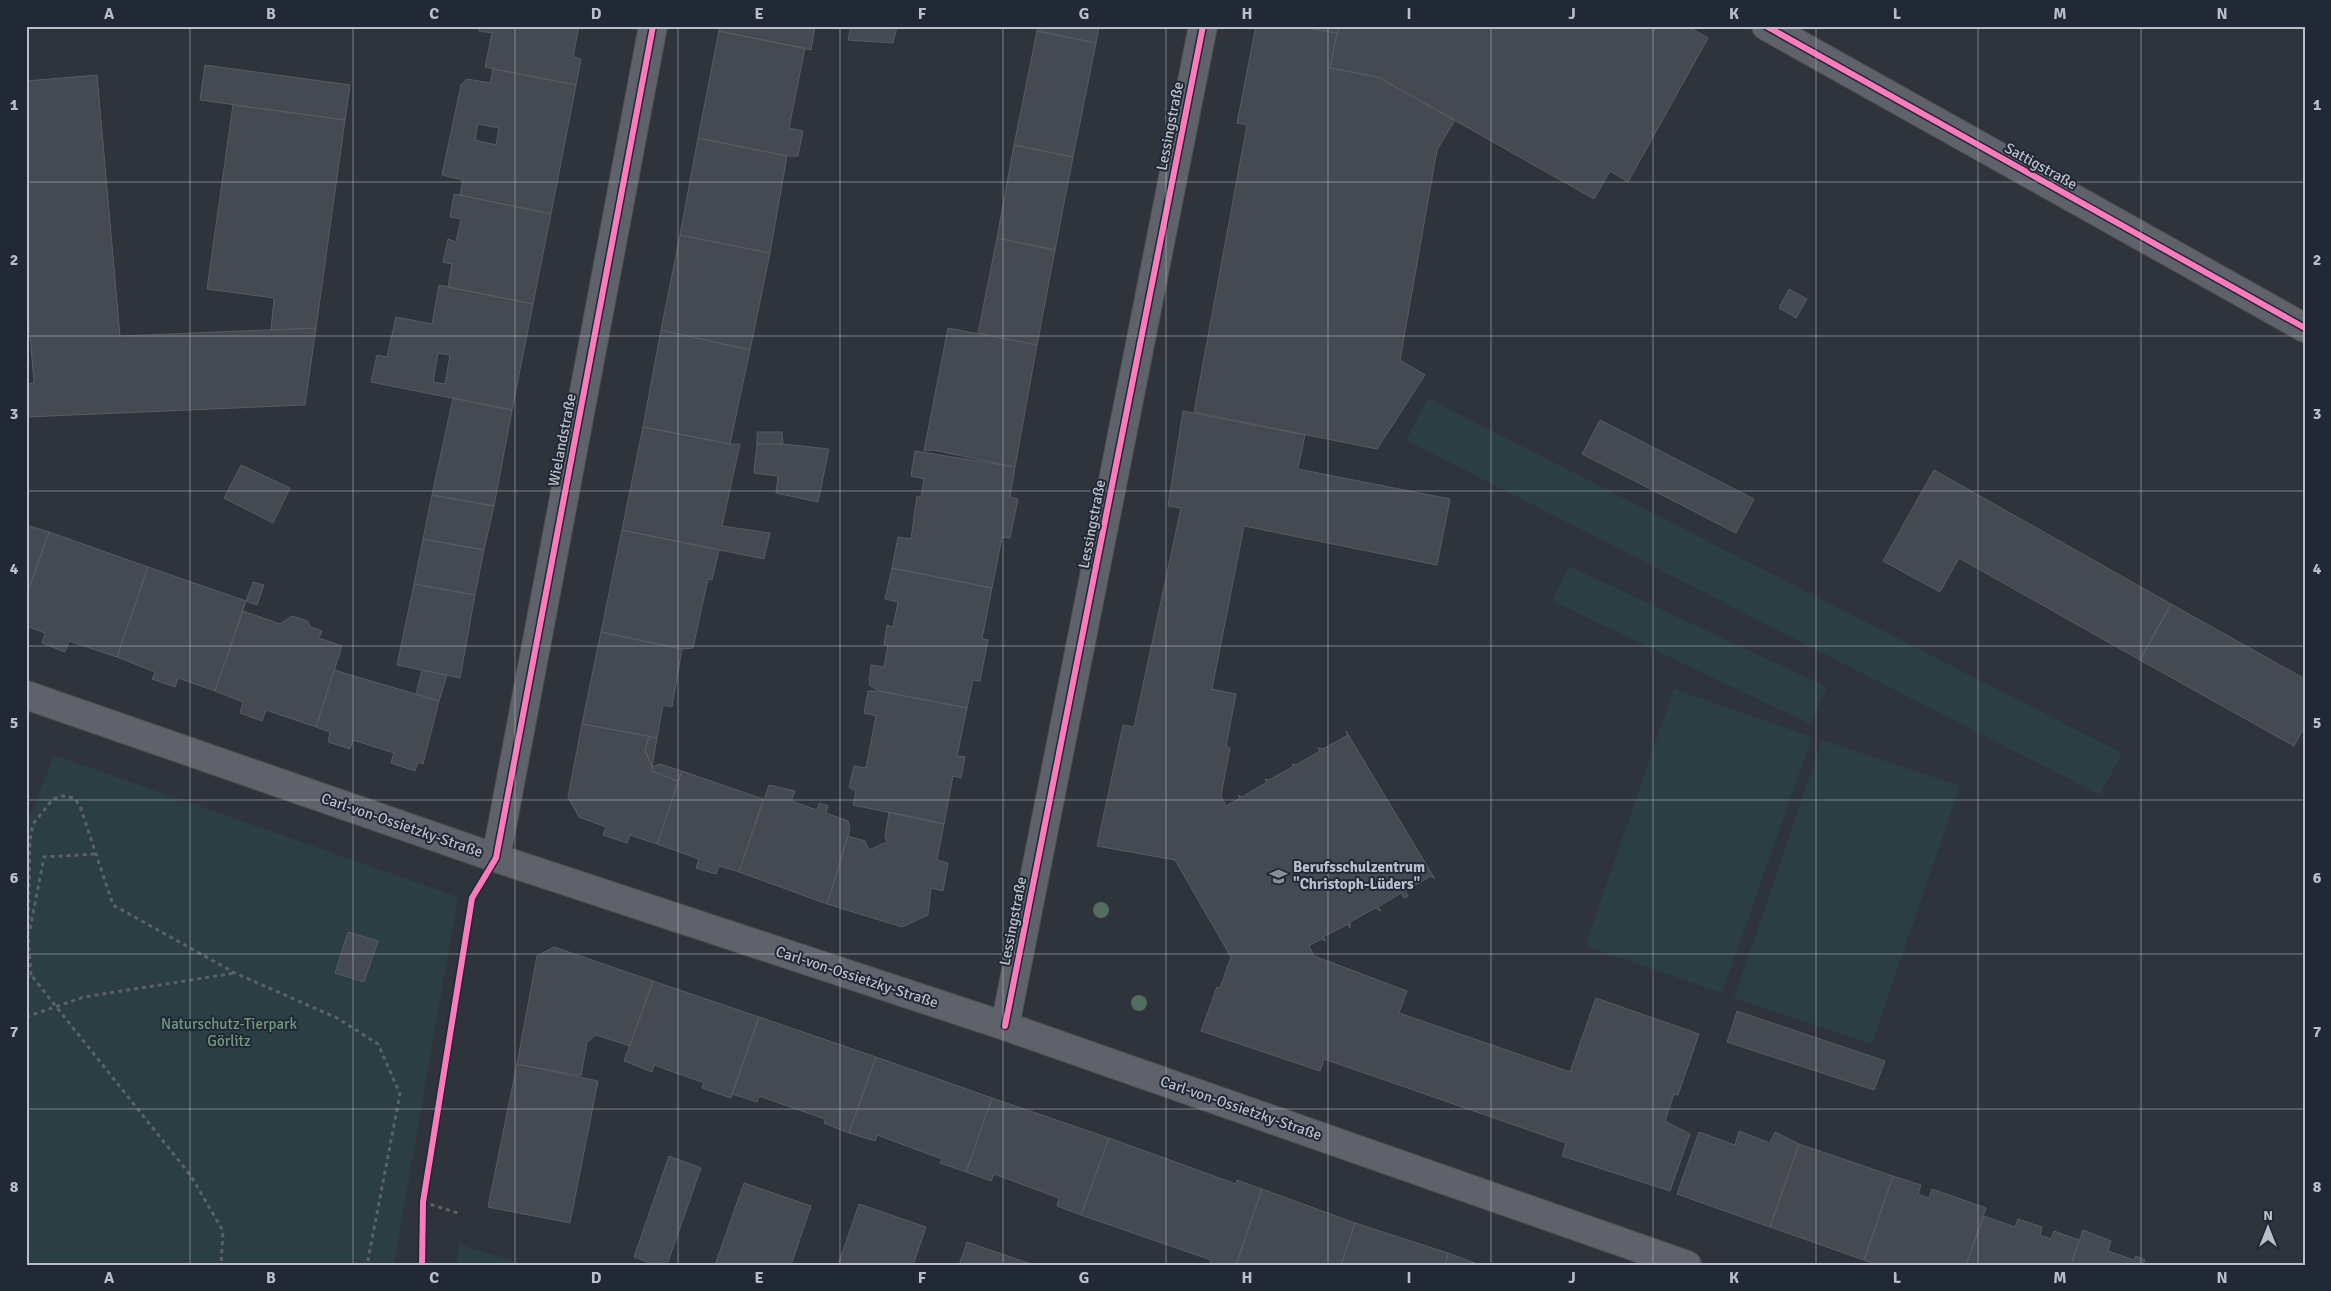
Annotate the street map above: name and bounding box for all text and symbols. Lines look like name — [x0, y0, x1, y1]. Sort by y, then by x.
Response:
text: A — [104, 4, 115, 24]
text: B — [266, 4, 276, 24]
text: C — [429, 4, 439, 24]
text: D — [591, 4, 602, 24]
text: E — [754, 4, 764, 24]
text: F — [918, 4, 927, 24]
text: G — [1079, 4, 1089, 24]
text: H — [1242, 4, 1252, 24]
text: I — [1406, 4, 1412, 24]
text: J — [1568, 4, 1576, 24]
text: K — [1729, 4, 1739, 24]
text: L — [1893, 4, 1902, 24]
text: M — [2053, 4, 2067, 24]
text: N — [2216, 4, 2228, 24]
street label: Lessingstraße — [1153, 80, 1187, 172]
text: 1 — [10, 95, 19, 115]
text: 1 — [2313, 95, 2322, 115]
street label: Sattigstraße — [2002, 139, 2080, 193]
text: 2 — [10, 250, 18, 270]
text: 2 — [2313, 250, 2321, 270]
street label: Wielandstraße — [544, 392, 580, 488]
text: 3 — [10, 404, 18, 424]
text: 3 — [2313, 404, 2321, 424]
street label: Lessingstraße — [1075, 478, 1109, 570]
text: 4 — [10, 559, 19, 579]
text: 4 — [2313, 559, 2322, 579]
text: 5 — [10, 713, 18, 733]
text: 5 — [2313, 713, 2321, 733]
street label: Carl-von-Ossietzky-Straße — [319, 789, 485, 861]
place label: Berufsschulzentrum "Christoph-Lüders" — [1293, 858, 1425, 893]
school or university icon: Berufsschulzentrum "Christoph-Lüders" — [1269, 866, 1289, 886]
text: 6 — [10, 868, 19, 888]
text: 6 — [2313, 868, 2322, 888]
street label: Lessingstraße — [996, 875, 1030, 967]
street label: Carl-von-Ossietzky-Straße — [774, 942, 940, 1012]
park label: Naturschutz-Tierpark Görlitz — [161, 1015, 298, 1050]
text: 7 — [10, 1022, 19, 1042]
text: 7 — [2313, 1022, 2322, 1042]
street label: Carl-von-Ossietzky-Straße — [1158, 1072, 1324, 1144]
text: 8 — [10, 1177, 19, 1197]
text: 8 — [2313, 1177, 2322, 1197]
north arrow — [2244, 1204, 2294, 1254]
text: N — [2263, 1207, 2273, 1224]
text: A — [104, 1268, 115, 1288]
text: B — [266, 1268, 276, 1288]
text: C — [429, 1268, 439, 1288]
text: D — [591, 1268, 602, 1288]
text: E — [754, 1268, 764, 1288]
text: F — [918, 1268, 927, 1288]
text: G — [1079, 1268, 1089, 1288]
text: H — [1242, 1268, 1252, 1288]
text: I — [1406, 1268, 1412, 1288]
text: J — [1568, 1268, 1576, 1288]
text: K — [1729, 1268, 1739, 1288]
text: L — [1893, 1268, 1902, 1288]
text: M — [2053, 1268, 2067, 1288]
text: N — [2216, 1268, 2228, 1288]

